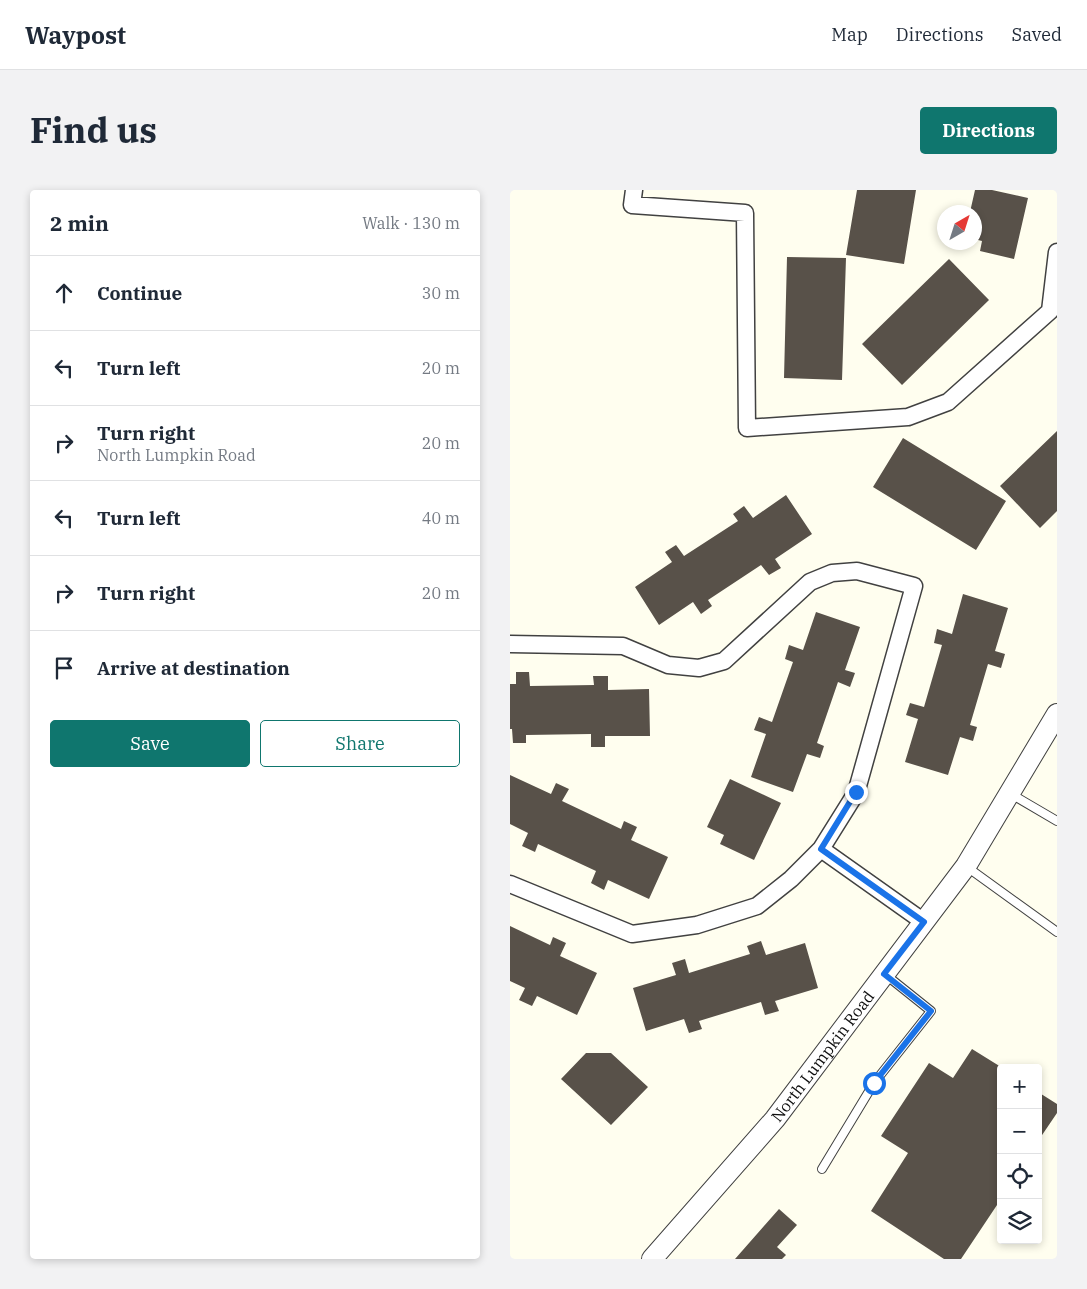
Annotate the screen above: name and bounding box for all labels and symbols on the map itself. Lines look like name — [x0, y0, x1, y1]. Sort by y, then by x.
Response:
north arrow — [937, 205, 982, 250]
route end — [845, 781, 868, 804]
street label: North Lumpkin Road — [767, 987, 878, 1126]
route start — [863, 1072, 886, 1095]

